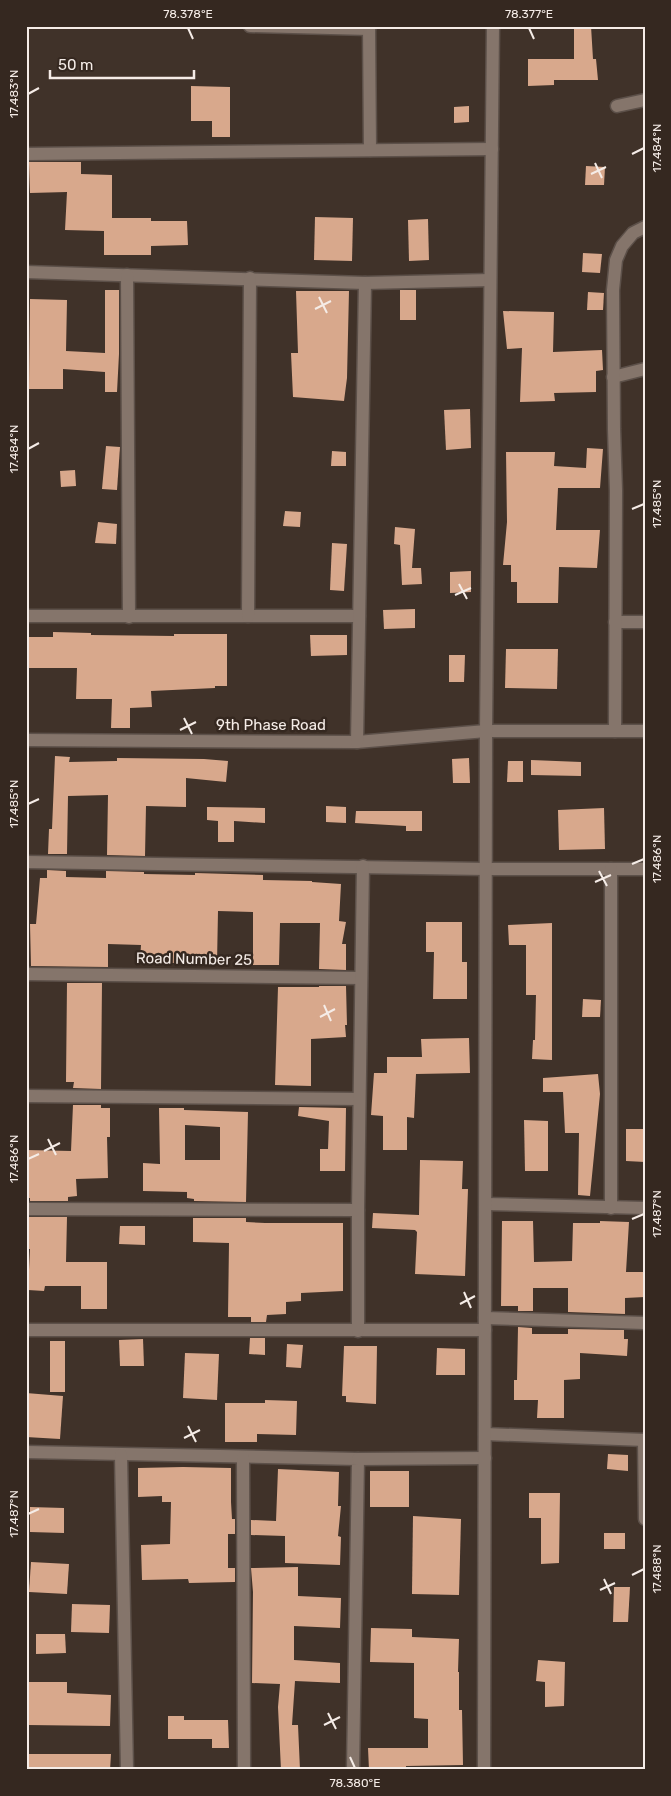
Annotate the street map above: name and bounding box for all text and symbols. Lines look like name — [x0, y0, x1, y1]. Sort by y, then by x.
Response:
text: 78.378°E — [163, 7, 213, 21]
text: 78.377°E — [505, 7, 553, 21]
scale bar — [50, 48, 194, 80]
text: 50 m — [58, 56, 93, 74]
text: 17.483°N — [7, 70, 21, 118]
text: 17.484°N — [650, 124, 664, 172]
text: 17.484°N — [7, 425, 21, 473]
text: 17.485°N — [650, 480, 664, 528]
street label: 9th Phase Road — [216, 716, 326, 734]
text: 17.485°N — [7, 780, 21, 828]
text: 17.486°N — [650, 835, 664, 883]
street label: Road Number 25 — [136, 949, 252, 969]
text: 17.486°N — [7, 1135, 21, 1183]
text: 17.487°N — [650, 1190, 664, 1238]
text: 17.487°N — [7, 1490, 21, 1538]
text: 17.488°N — [650, 1544, 664, 1594]
text: 78.380°E — [329, 1776, 381, 1790]

